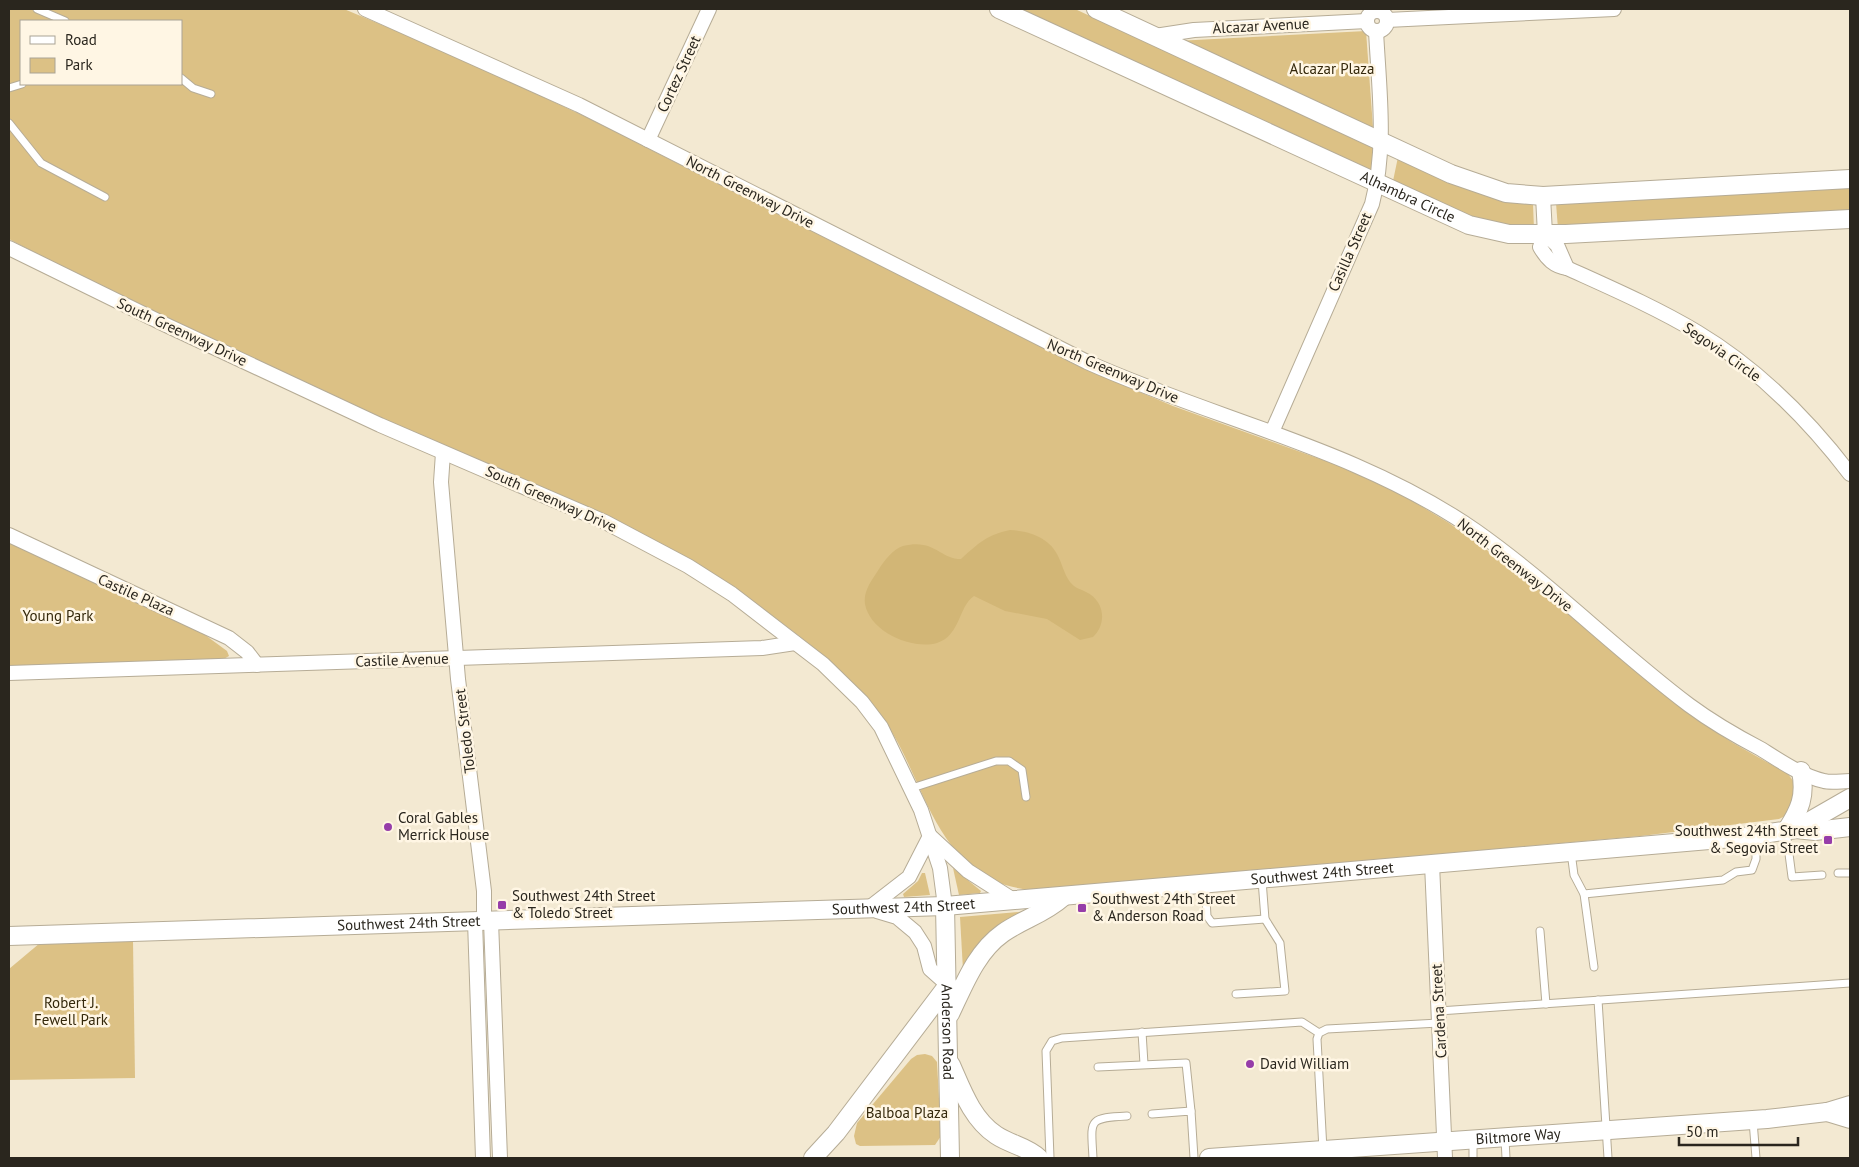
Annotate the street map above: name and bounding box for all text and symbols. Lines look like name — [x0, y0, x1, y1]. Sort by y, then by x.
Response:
street label: Alcazar Avenue — [1212, 13, 1310, 38]
legend — [20, 20, 182, 85]
text: Road — [65, 30, 97, 49]
street label: Cortez Street — [652, 32, 705, 115]
text: Park — [65, 55, 93, 74]
park label: Alcazar Plaza — [1290, 59, 1374, 78]
street label: North Greenway Drive — [683, 151, 817, 232]
street label: Alhambra Circle — [1358, 166, 1459, 226]
street label: Casilla Street — [1324, 209, 1375, 294]
street label: South Greenway Drive — [114, 293, 250, 370]
street label: Segovia Circle — [1680, 318, 1765, 385]
street label: North Greenway Drive — [1045, 334, 1182, 407]
street label: South Greenway Drive — [483, 461, 620, 536]
street label: North Greenway Drive — [1454, 514, 1577, 616]
street label: Castile Plaza — [95, 569, 177, 620]
park label: Young Park — [22, 606, 94, 625]
street label: Castile Avenue — [355, 648, 449, 671]
street label: Toledo Street — [450, 688, 479, 774]
place label: Coral Gables Merrick House — [398, 808, 489, 844]
marker: Coral Gables Merrick House — [382, 821, 394, 833]
place label: Southwest 24th Street & Segovia Street — [1675, 821, 1818, 857]
marker: Southwest 24th Street & Segovia Street — [1822, 834, 1834, 846]
street label: Southwest 24th Street — [1250, 857, 1394, 889]
place label: Southwest 24th Street & Toledo Street — [512, 886, 655, 922]
place label: Southwest 24th Street & Anderson Road — [1092, 889, 1235, 925]
street label: Southwest 24th Street — [832, 893, 976, 919]
marker: Southwest 24th Street & Toledo Street — [496, 899, 508, 911]
marker: Southwest 24th Street & Anderson Road — [1076, 902, 1088, 914]
street label: Southwest 24th Street — [337, 911, 481, 934]
street label: Cardena Street — [1427, 963, 1450, 1059]
street label: Anderson Road — [938, 984, 958, 1080]
park label: Robert J. Fewell Park — [34, 993, 109, 1029]
place label: David William — [1260, 1054, 1349, 1073]
marker: David William — [1244, 1058, 1256, 1070]
park label: Balboa Plaza — [866, 1103, 948, 1122]
scale bar — [1679, 1114, 1798, 1146]
text: 50 m — [1686, 1122, 1719, 1141]
street label: Biltmore Way — [1475, 1123, 1561, 1148]

